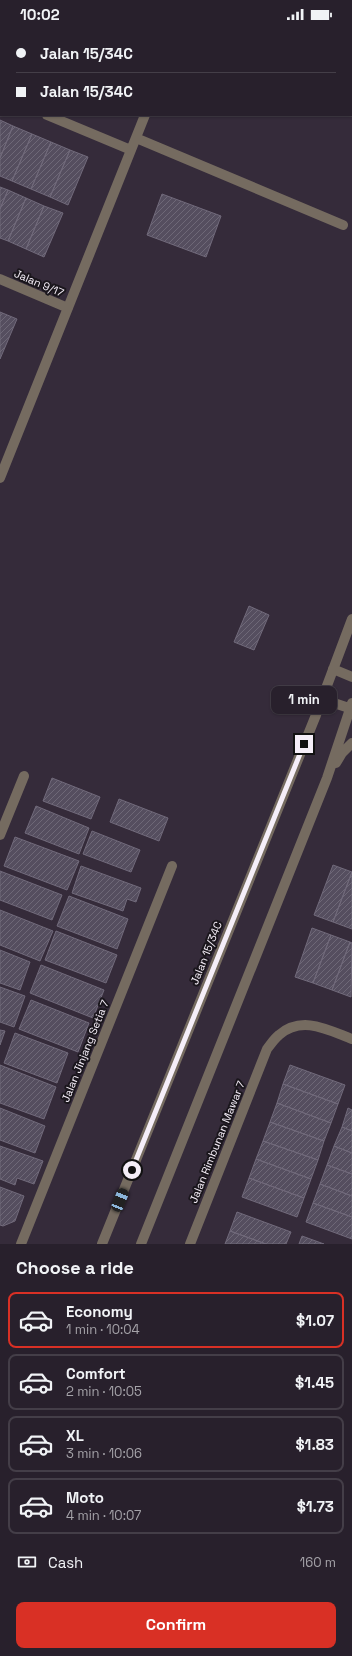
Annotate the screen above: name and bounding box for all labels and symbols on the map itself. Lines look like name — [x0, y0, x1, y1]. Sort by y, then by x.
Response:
street label: Jalan 9/17 — [12, 266, 66, 300]
callout: 1 min — [271, 686, 337, 714]
route end — [295, 735, 313, 753]
street label: Jalan 15/34C — [187, 919, 225, 987]
street label: Jalan Jinjang Setia 7 — [58, 998, 112, 1104]
street label: Jalan Rimbunan Mawar 7 — [186, 1079, 248, 1205]
route start — [123, 1161, 141, 1179]
car — [110, 1187, 130, 1213]

